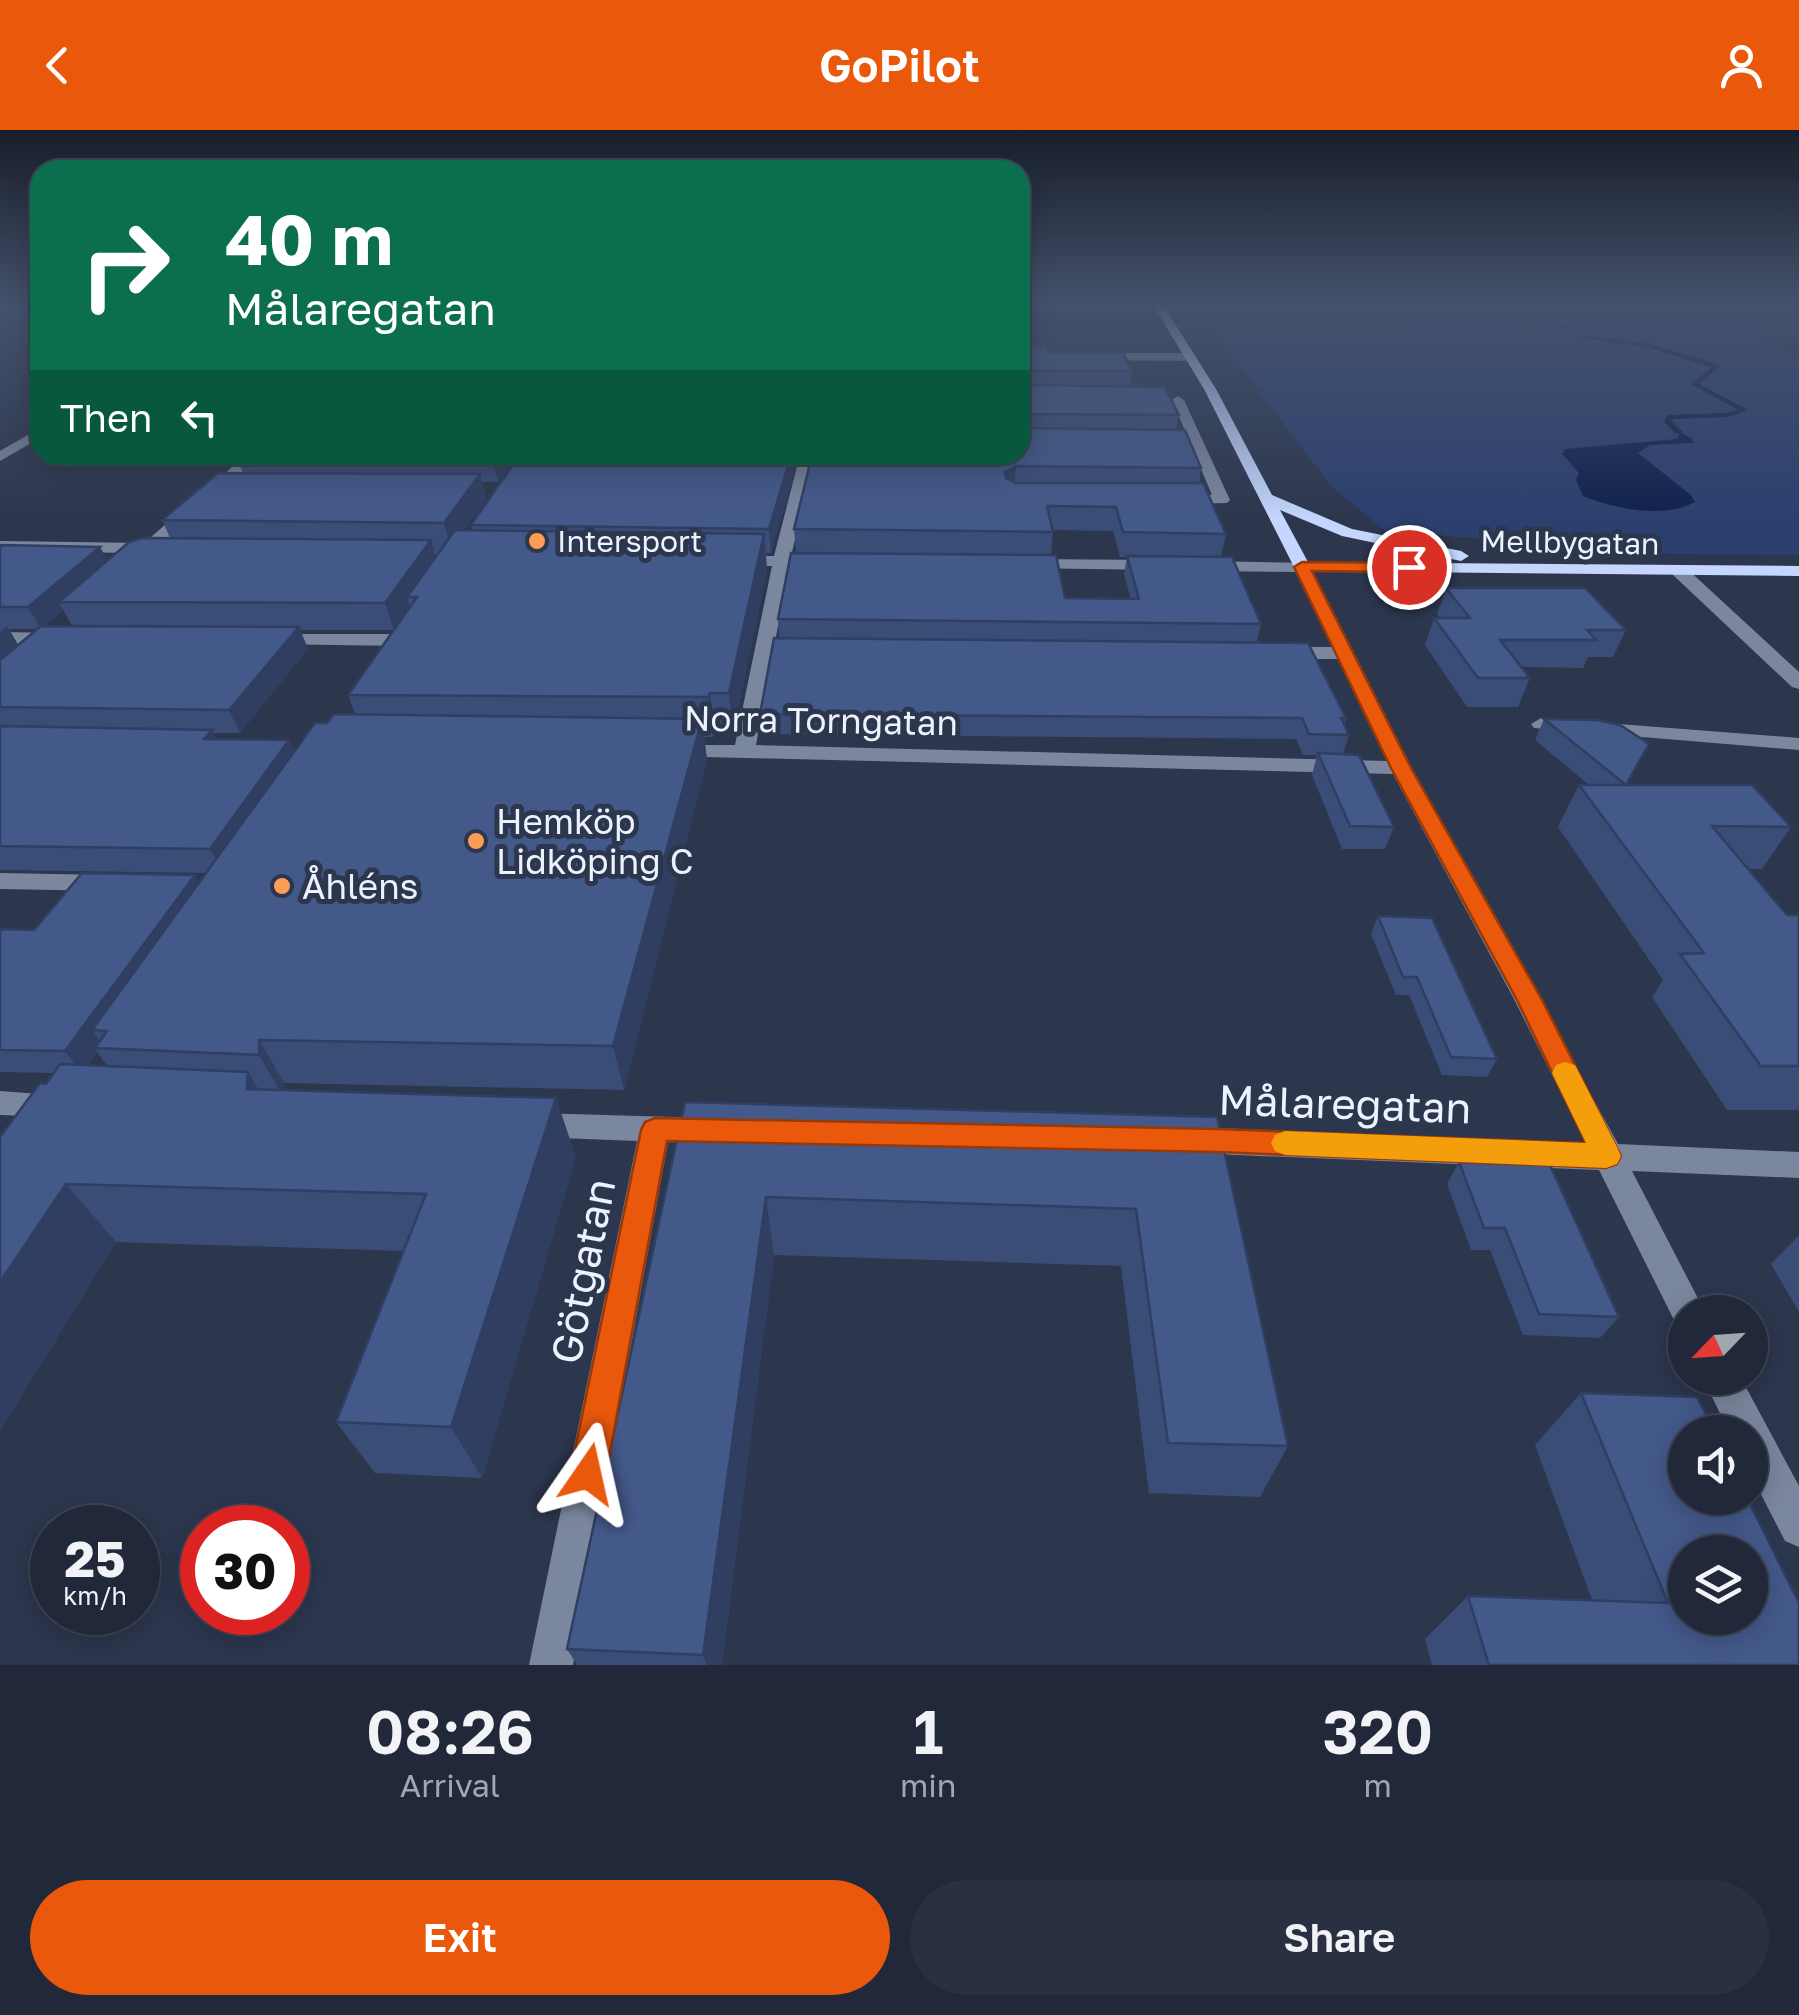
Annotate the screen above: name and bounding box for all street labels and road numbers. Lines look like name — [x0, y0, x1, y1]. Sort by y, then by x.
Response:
street label: Mellbygatan — [1480, 522, 1660, 562]
street label: Norra Torngatan — [684, 697, 958, 743]
street label: Målaregatan — [1218, 1074, 1472, 1132]
street label: Götgatan — [540, 1174, 624, 1368]

